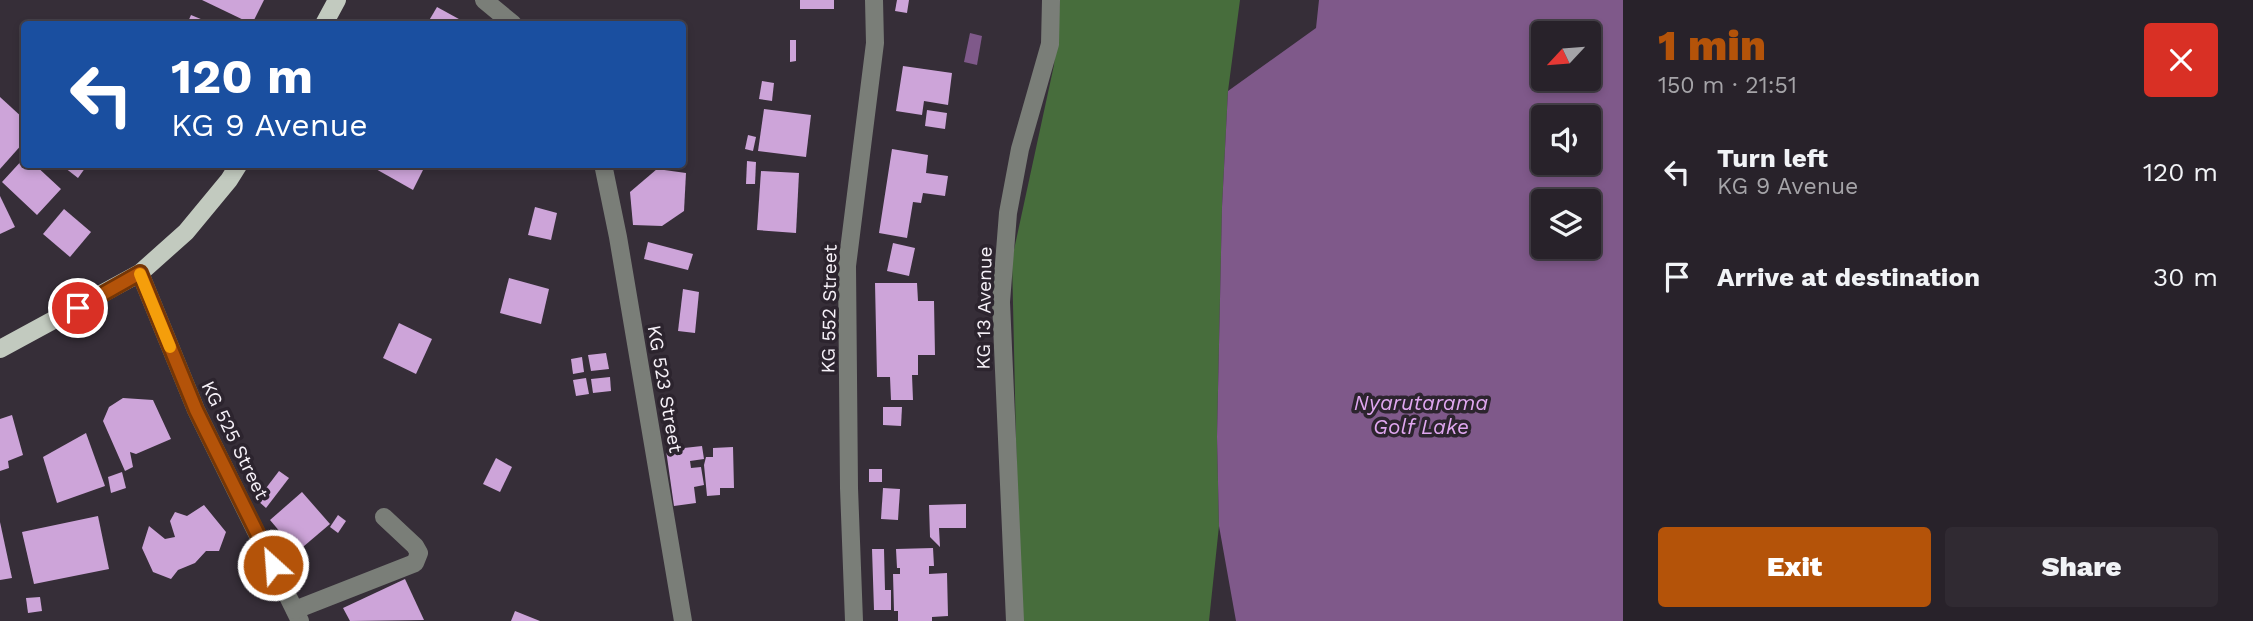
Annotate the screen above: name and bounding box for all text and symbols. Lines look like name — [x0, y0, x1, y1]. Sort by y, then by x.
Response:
north arrow — [1531, 21, 1601, 91]
map controls — [1531, 21, 1601, 259]
text: 1 min — [1658, 21, 1766, 70]
button: close — [2144, 23, 2218, 97]
text: 120 m — [171, 47, 313, 105]
icon: left — [56, 49, 147, 140]
text: 150 m · 21:51 — [1658, 72, 1797, 99]
button: sound — [1531, 105, 1601, 175]
text: KG 9 Avenue — [171, 106, 368, 144]
text: Turn left — [1717, 143, 1828, 173]
icon: left — [1658, 153, 1696, 191]
text: 120 m — [2143, 157, 2218, 187]
text: KG 9 Avenue — [1717, 173, 1858, 200]
button: layers — [1531, 189, 1601, 259]
street label: KG 552 Street — [816, 244, 842, 374]
street label: KG 13 Avenue — [971, 246, 997, 370]
icon: arrive — [1658, 258, 1696, 296]
text: Arrive at destination — [1717, 262, 1980, 292]
text: 30 m — [2153, 262, 2218, 292]
pin — [48, 278, 108, 338]
icon: arrive — [59, 289, 97, 327]
street label: KG 523 Street — [642, 323, 688, 455]
street label: KG 525 Street — [196, 377, 274, 503]
water label: Nyarutarama Golf Lake — [1354, 390, 1488, 439]
button: Exit — [1658, 527, 1931, 607]
button: Share — [1945, 527, 2218, 607]
position arrow — [236, 528, 310, 602]

